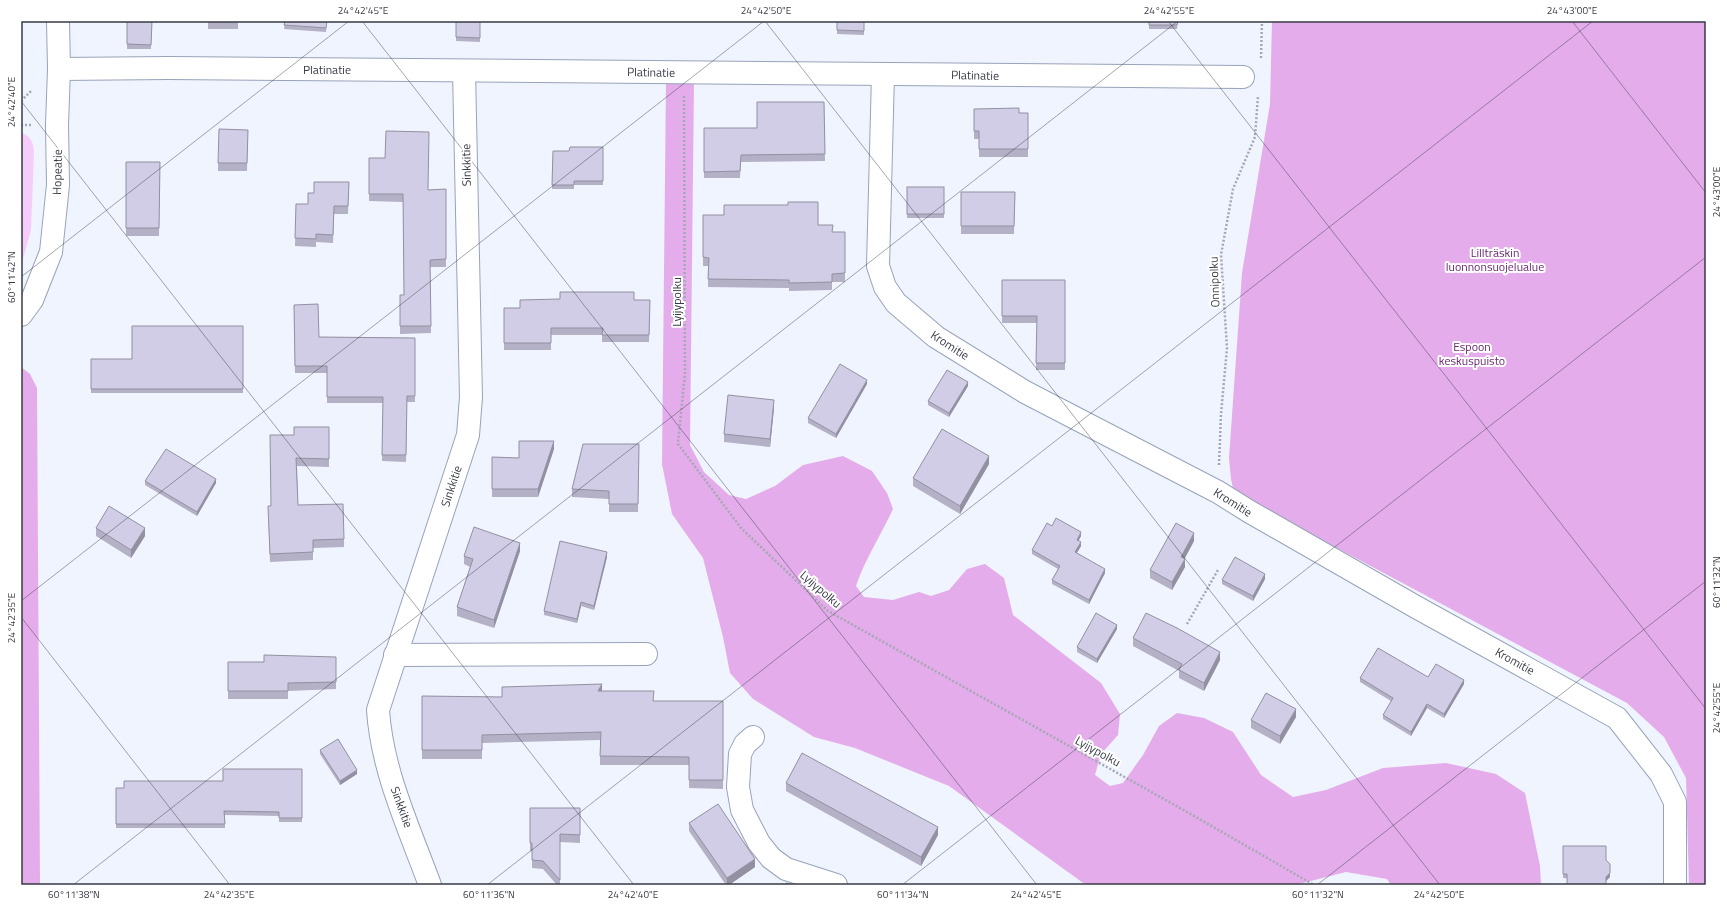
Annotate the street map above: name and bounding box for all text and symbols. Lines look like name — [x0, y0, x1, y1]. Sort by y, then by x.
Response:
text: 24°42'45"E — [338, 3, 389, 18]
text: 24°42'50"E — [741, 3, 792, 18]
text: 24°42'55"E — [1144, 3, 1195, 18]
text: 24°43'00"E — [1547, 3, 1598, 18]
street label: Platinatie — [303, 60, 351, 79]
street label: Platinatie — [627, 62, 675, 82]
street label: Platinatie — [951, 65, 999, 85]
text: 24°42'40"E — [4, 76, 19, 127]
street label: Sinkkitie — [456, 144, 476, 186]
street label: Hopeatie — [47, 149, 67, 195]
text: 24°43'00"E — [1709, 166, 1724, 217]
park label: Lillträskin luonnonsuojelualue — [1446, 243, 1544, 276]
text: 60°11'42"N — [4, 251, 19, 303]
street label: Onnipolku — [1204, 256, 1224, 308]
street label: Lyijypolku — [667, 277, 686, 327]
street label: Kromitie — [927, 325, 973, 365]
park label: Espoon keskuspuisto — [1439, 337, 1505, 370]
street label: Sinkkitie — [435, 463, 467, 509]
street label: Kromitie — [1210, 483, 1256, 521]
text: 60°11'32"N — [1709, 556, 1724, 608]
street label: Lyijypolku — [796, 566, 846, 612]
text: 24°42'35"E — [4, 592, 19, 643]
street label: Kromitie — [1492, 642, 1538, 680]
text: 24°42'55"E — [1709, 682, 1724, 733]
street label: Lyijypolku — [1072, 731, 1124, 771]
street label: Sinkkitie — [386, 784, 418, 830]
text: 60°11'38"N — [48, 887, 100, 902]
text: 24°42'35"E — [204, 887, 255, 902]
text: 60°11'36"N — [463, 887, 515, 902]
text: 24°42'40"E — [608, 887, 659, 902]
text: 60°11'34"N — [877, 887, 929, 902]
text: 24°42'45"E — [1011, 887, 1062, 902]
text: 60°11'32"N — [1292, 887, 1344, 902]
text: 24°42'50"E — [1414, 887, 1465, 902]

